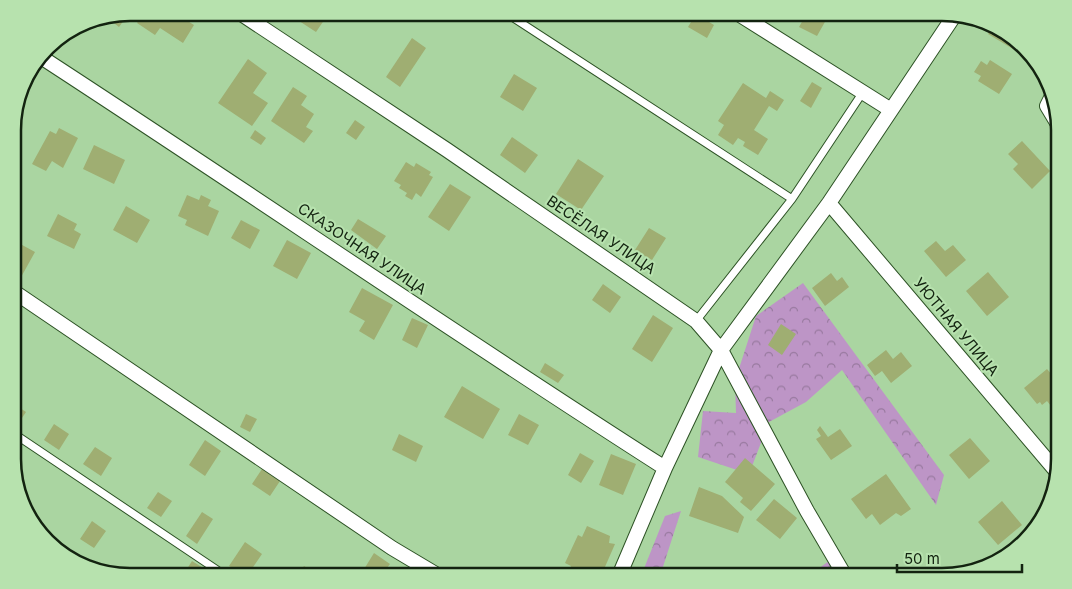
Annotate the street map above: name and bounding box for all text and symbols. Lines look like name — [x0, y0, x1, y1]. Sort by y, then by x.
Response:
street label: ВЕСЁЛАЯ УЛИЦА — [543, 191, 659, 278]
street label: СКАЗОЧНАЯ УЛИЦА — [294, 198, 430, 299]
street label: УЮТНАЯ УЛИЦА — [910, 274, 1003, 380]
scale bar — [897, 542, 1022, 574]
text: 50 m — [904, 549, 940, 568]

